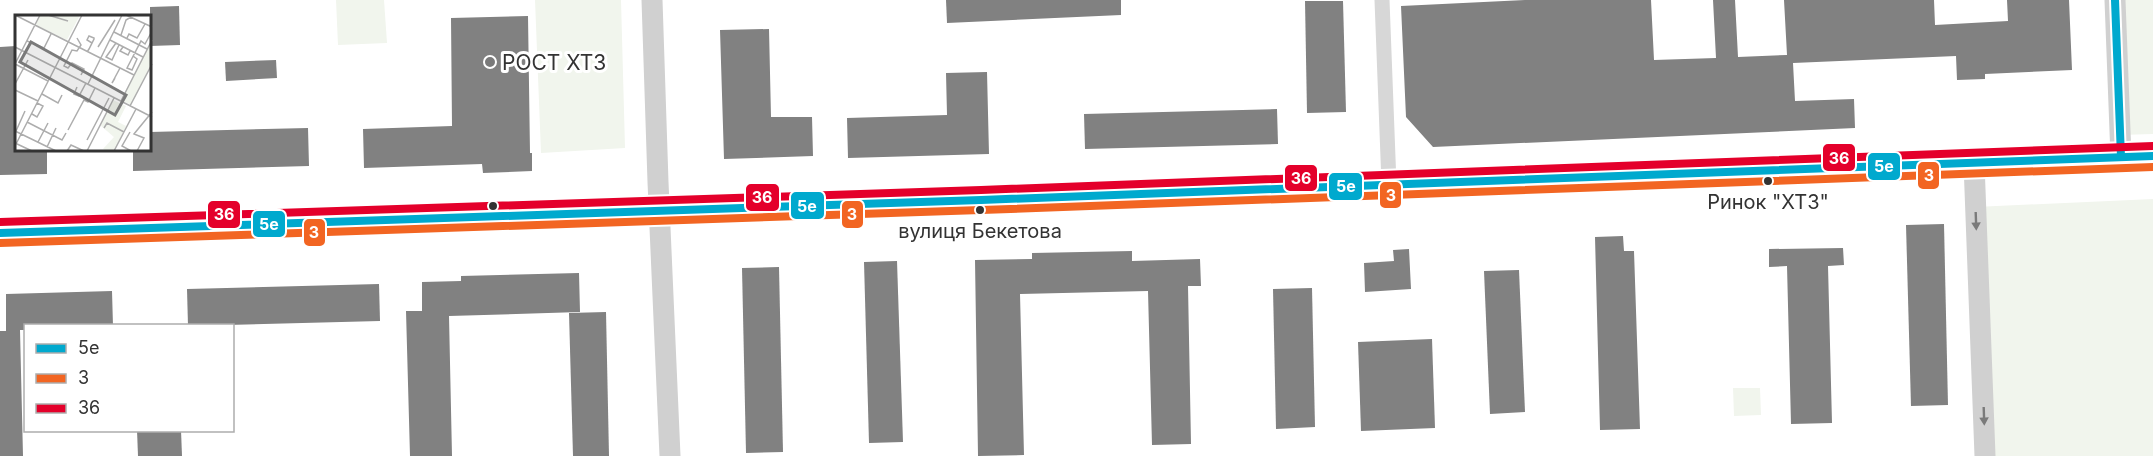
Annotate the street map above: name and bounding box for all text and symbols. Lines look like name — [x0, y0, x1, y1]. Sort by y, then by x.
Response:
inset map — [15, 15, 152, 152]
place label: РОСТ ХТЗ — [502, 50, 606, 75]
marker: РОСТ ХТЗ — [483, 55, 497, 69]
line badge: 36 — [1822, 143, 1856, 172]
text: 36 — [1829, 148, 1849, 168]
line badge: 5е — [1867, 152, 1901, 181]
text: 5е — [1874, 156, 1894, 176]
line badge: 3 — [1917, 161, 1940, 190]
line badge: 36 — [1284, 164, 1318, 192]
text: 3 — [1924, 165, 1934, 185]
text: 36 — [1291, 168, 1311, 188]
line badge: 5е — [1328, 172, 1363, 201]
marker: Ринок "ХТЗ" — [1762, 175, 1774, 187]
text: 5е — [1336, 176, 1356, 196]
line badge: 3 — [1379, 181, 1402, 209]
line badge: 36 — [745, 183, 780, 212]
text: 3 — [1386, 185, 1396, 205]
text: 36 — [752, 187, 772, 207]
place label: Ринок "ХТЗ" — [1707, 190, 1829, 214]
line badge: 5е — [790, 191, 825, 220]
text: 5е — [797, 196, 817, 216]
line badge: 36 — [207, 200, 241, 229]
unlabelled marker — [487, 200, 499, 212]
line badge: 3 — [841, 200, 864, 229]
text: 36 — [214, 204, 234, 224]
text: 3 — [847, 204, 857, 224]
marker: вулиця Бекетова — [974, 204, 986, 216]
line badge: 5е — [252, 210, 286, 238]
one-way arrow — [1971, 212, 1980, 231]
text: 5е — [259, 214, 279, 234]
line badge: 3 — [303, 218, 326, 247]
place label: вулиця Бекетова — [898, 219, 1062, 243]
text: 3 — [309, 222, 319, 242]
legend — [24, 324, 234, 432]
text: 5е — [78, 337, 99, 358]
text: 3 — [78, 367, 89, 388]
text: 36 — [78, 397, 100, 418]
one-way arrow — [1979, 406, 1988, 425]

